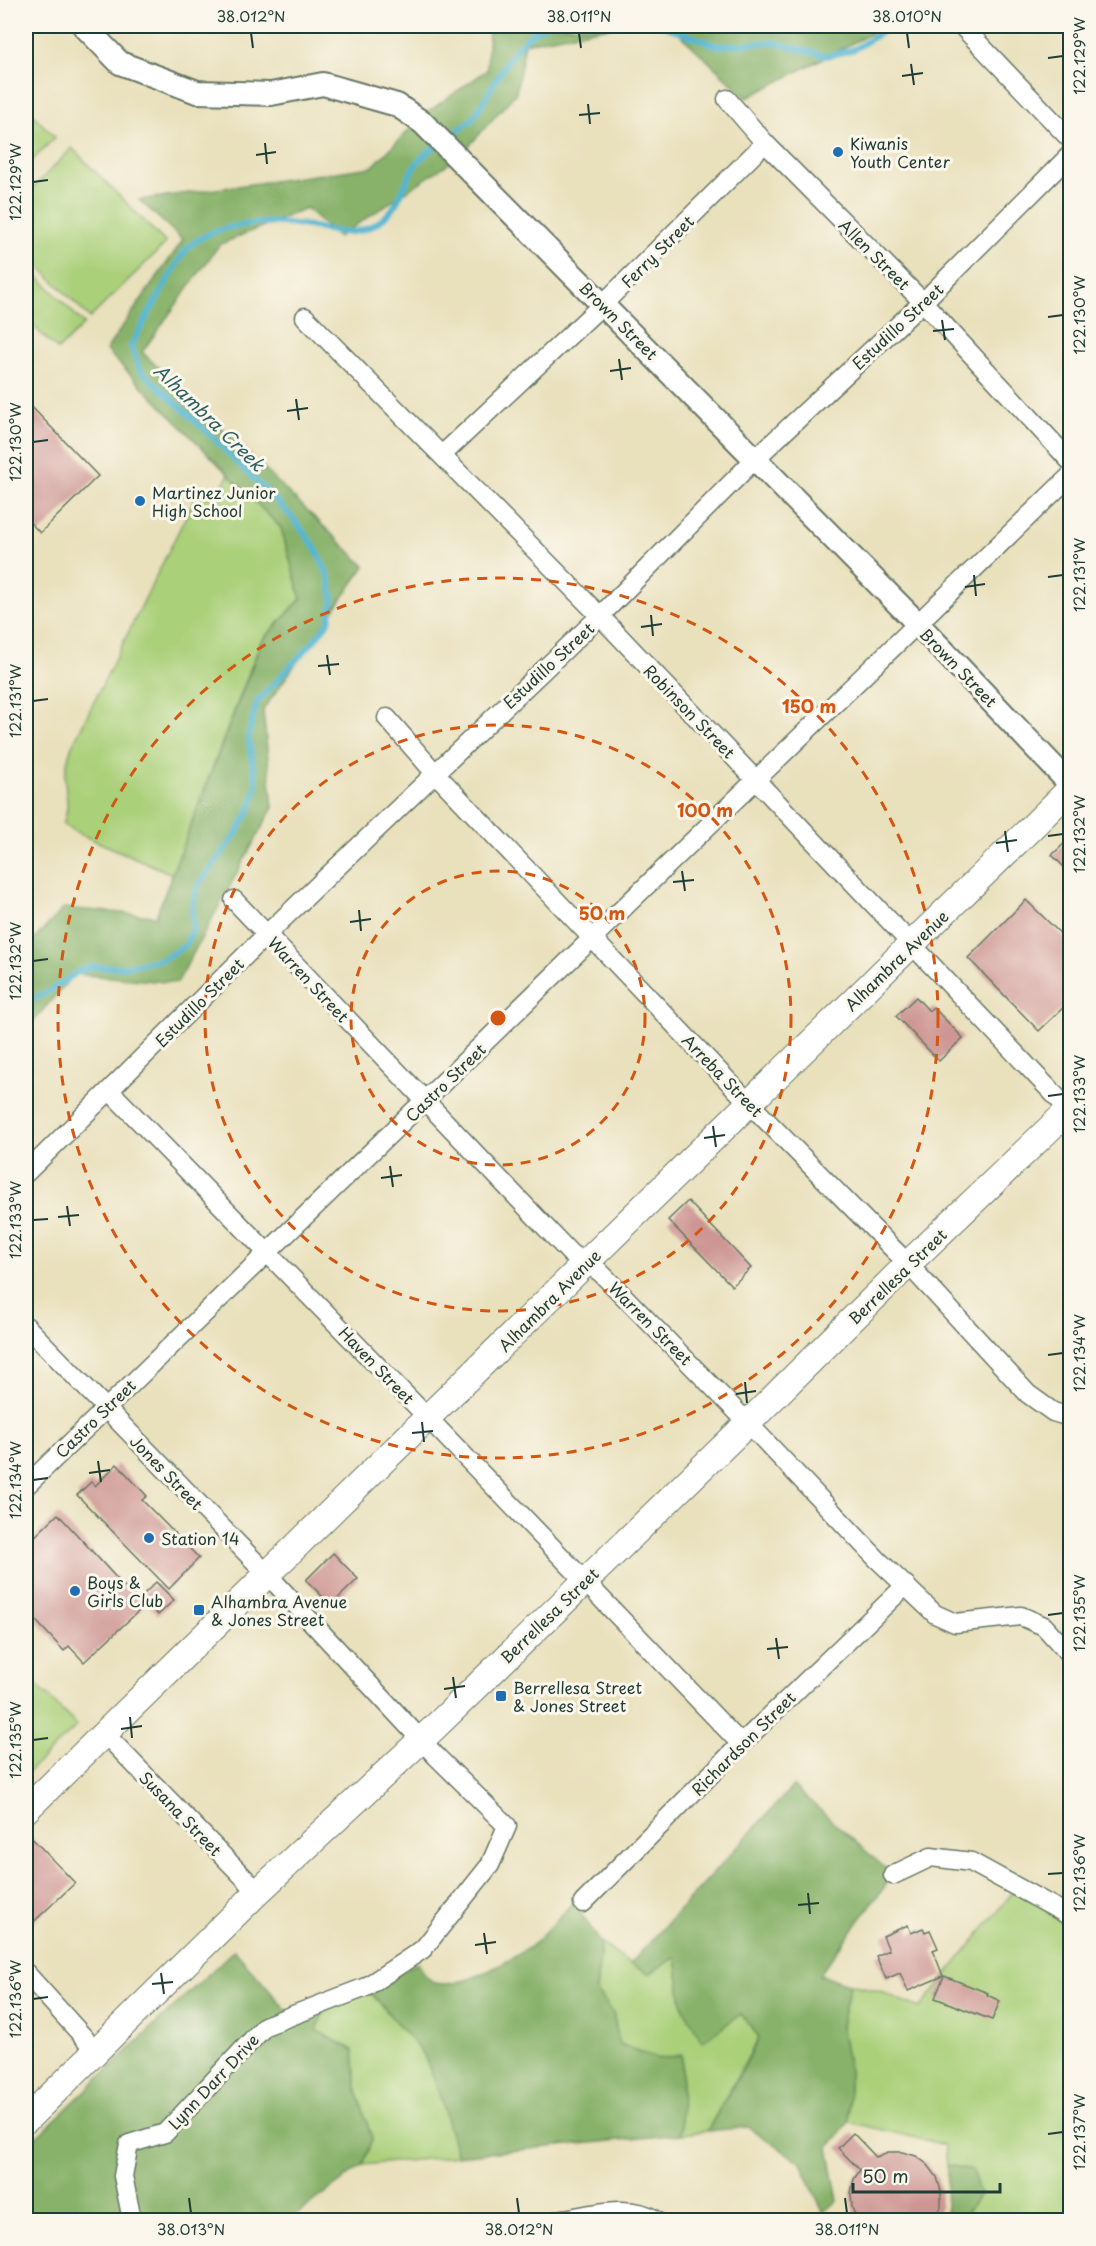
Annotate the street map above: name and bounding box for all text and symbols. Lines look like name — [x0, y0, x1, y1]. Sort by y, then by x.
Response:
text: 38.012°N — [216, 4, 286, 27]
text: 38.011°N — [547, 4, 611, 27]
text: 38.010°N — [872, 4, 942, 27]
text: 122.129°W — [1067, 17, 1090, 95]
place label: Kiwanis Youth Center — [850, 131, 950, 173]
text: 122.129°W — [3, 143, 26, 221]
marker: Kiwanis Youth Center — [831, 145, 845, 159]
street label: Ferry Street — [615, 209, 699, 293]
street label: Allen Street — [834, 213, 916, 295]
street label: Brown Street — [574, 275, 664, 365]
text: 122.130°W — [1067, 275, 1090, 355]
street label: Estudillo Street — [846, 277, 948, 375]
water label: Alhambra Creek — [149, 357, 272, 478]
text: 122.130°W — [3, 402, 26, 482]
place label: Martinez Junior High School — [152, 480, 276, 522]
marker: Martinez Junior High School — [133, 494, 147, 508]
text: 122.131°W — [1067, 537, 1090, 612]
street label: Estudillo Street — [497, 616, 599, 714]
street label: Brown Street — [915, 622, 1004, 713]
street label: Robinson Street — [639, 658, 742, 764]
text: 122.131°W — [3, 663, 26, 738]
text: 150 m — [782, 692, 836, 719]
text: 122.132°W — [1067, 794, 1090, 873]
text: 100 m — [677, 796, 733, 823]
text: 50 m — [579, 899, 625, 926]
street label: Alhambra Avenue — [839, 904, 953, 1016]
text: 122.132°W — [3, 921, 26, 1000]
street label: Warren Street — [263, 931, 355, 1027]
street label: Estudillo Street — [149, 952, 249, 1052]
centre of rings — [488, 1008, 508, 1028]
street label: Arreba Street — [677, 1028, 769, 1122]
street label: Castro Street — [399, 1037, 491, 1127]
text: 122.133°W — [1067, 1054, 1090, 1133]
text: 122.133°W — [3, 1180, 26, 1259]
street label: Berrellesa Street — [842, 1222, 952, 1329]
street label: Alhambra Avenue — [492, 1243, 606, 1357]
street label: Warren Street — [604, 1276, 698, 1370]
text: 122.134°W — [1067, 1313, 1090, 1392]
street label: Haven Street — [334, 1321, 421, 1410]
street label: Castro Street — [49, 1373, 141, 1463]
street label: Jones Street — [125, 1429, 209, 1515]
text: 122.134°W — [3, 1440, 26, 1519]
place label: Station 14 — [161, 1526, 240, 1550]
marker: Station 14 — [142, 1531, 156, 1545]
street label: Berrellesa Street — [494, 1561, 604, 1668]
place label: Boys & Girls Club — [87, 1570, 163, 1612]
text: 122.135°W — [1067, 1574, 1090, 1652]
marker: Boys & Girls Club — [68, 1584, 82, 1598]
place label: Alhambra Avenue & Jones Street — [211, 1589, 347, 1631]
marker: Alhambra Avenue & Jones Street — [192, 1603, 206, 1617]
place label: Berrellesa Street & Jones Street — [513, 1675, 642, 1717]
street label: Richardson Street — [685, 1685, 801, 1801]
marker: Berrellesa Street & Jones Street — [494, 1689, 508, 1703]
text: 122.135°W — [3, 1701, 26, 1779]
street label: Susana Street — [134, 1765, 228, 1861]
text: 122.136°W — [1067, 1833, 1090, 1912]
text: 122.136°W — [3, 1959, 26, 2038]
street label: Lynn Darr Drive — [162, 2027, 264, 2134]
text: 122.137°W — [1067, 2093, 1090, 2170]
scale bar — [853, 2156, 1000, 2194]
text: 50 m — [862, 2162, 909, 2189]
text: 38.013°N — [157, 2217, 225, 2240]
text: 38.012°N — [484, 2217, 554, 2240]
text: 38.011°N — [815, 2217, 879, 2240]

